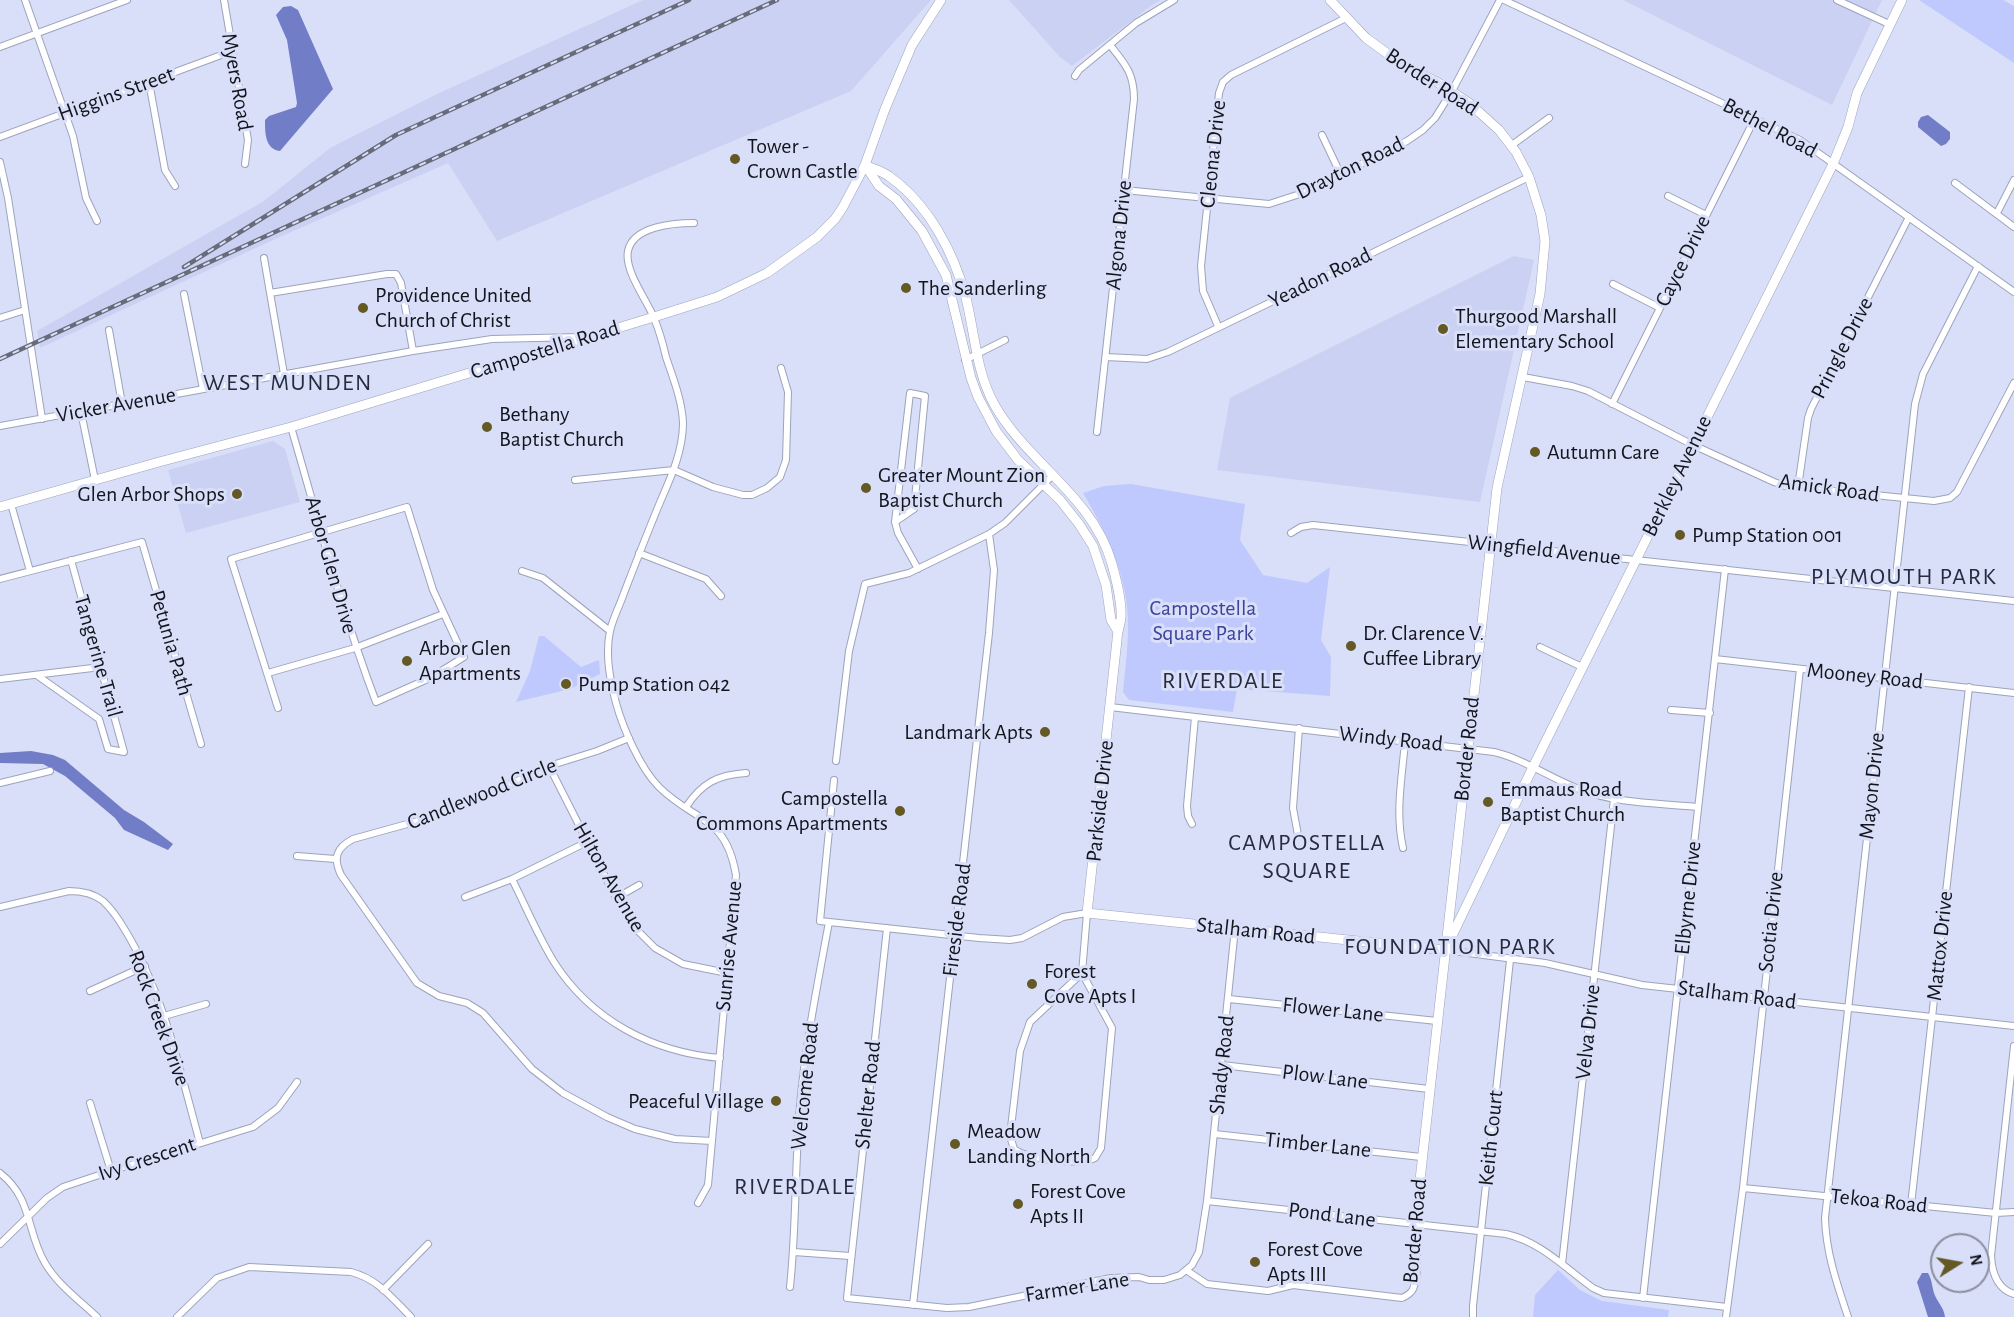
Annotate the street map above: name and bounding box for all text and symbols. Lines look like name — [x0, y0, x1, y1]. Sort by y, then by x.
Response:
street label: Myers Road — [215, 31, 259, 133]
street label: Border Road — [1381, 42, 1483, 122]
street label: Higgins Street — [54, 61, 178, 127]
street label: Bethel Road — [1718, 92, 1822, 164]
street label: Cleona Drive — [1194, 99, 1232, 209]
street label: Drayton Road — [1292, 131, 1408, 205]
place label: Tower - Crown Castle — [747, 133, 858, 184]
marker: Tower - Crown Castle — [728, 152, 742, 166]
street label: Algona Drive — [1100, 179, 1138, 291]
street label: Cayce Drive — [1650, 211, 1716, 311]
street label: Yeadon Road — [1264, 242, 1376, 314]
place label: The Sanderling — [918, 275, 1047, 301]
marker: The Sanderling — [899, 281, 913, 295]
place label: Providence United Church of Christ — [375, 282, 532, 334]
street label: Pringle Drive — [1805, 293, 1879, 403]
marker: Providence United Church of Christ — [356, 301, 370, 315]
place label: Thurgood Marshall Elementary School — [1455, 303, 1617, 354]
street label: Campostella Road — [467, 315, 623, 385]
marker: Thurgood Marshall Elementary School — [1436, 322, 1450, 336]
district label: WEST MUNDEN — [203, 369, 373, 397]
street label: Vicker Avenue — [54, 382, 178, 428]
place label: Bethany Baptist Church — [499, 401, 624, 452]
street label: Berkley Avenue — [1636, 411, 1718, 541]
marker: Bethany Baptist Church — [480, 420, 494, 434]
place label: Autumn Care — [1547, 439, 1659, 465]
marker: Autumn Care — [1528, 445, 1542, 459]
place label: Greater Mount Zion Baptist Church — [878, 462, 1045, 514]
street label: Amick Road — [1777, 468, 1881, 508]
place label: Glen Arbor Shops — [77, 481, 225, 507]
marker: Greater Mount Zion Baptist Church — [859, 481, 873, 495]
marker: Glen Arbor Shops — [230, 487, 244, 501]
street label: Arbor Glen Drive — [299, 493, 363, 637]
place label: Pump Station 001 — [1692, 522, 1843, 548]
marker: Pump Station 001 — [1673, 528, 1687, 542]
street label: Wingfield Avenue — [1466, 529, 1622, 571]
district label: PLYMOUTH PARK — [1811, 563, 1997, 591]
street label: Petunia Path — [143, 587, 199, 699]
street label: Tangerine Trail — [68, 592, 128, 720]
park label: Campostella Square Park — [1149, 595, 1257, 646]
place label: Dr. Clarence V. Cuffee Library — [1363, 620, 1484, 672]
place label: Arbor Glen Apartments — [419, 635, 521, 686]
marker: Dr. Clarence V. Cuffee Library — [1344, 639, 1358, 653]
marker: Arbor Glen Apartments — [400, 654, 414, 668]
street label: Mooney Road — [1806, 657, 1924, 695]
district label: RIVERDALE — [1162, 667, 1284, 695]
place label: Pump Station 042 — [578, 671, 730, 697]
marker: Pump Station 042 — [559, 677, 573, 691]
street label: Border Road — [1448, 695, 1486, 803]
place label: Landmark Apts — [904, 719, 1033, 745]
street label: Windy Road — [1338, 720, 1444, 758]
marker: Landmark Apts — [1038, 725, 1052, 739]
street label: Mayon Drive — [1853, 731, 1891, 841]
street label: Parkside Drive — [1080, 739, 1120, 863]
street label: Candlewood Circle — [403, 752, 561, 836]
place label: Emmaus Road Baptist Church — [1500, 776, 1625, 828]
place label: Campostella Commons Apartments — [696, 785, 888, 836]
marker: Emmaus Road Baptist Church — [1481, 795, 1495, 809]
marker: Campostella Commons Apartments — [893, 804, 907, 818]
street label: Hilton Avenue — [567, 817, 651, 937]
district label: CAMPOSTELLA SQUARE — [1228, 829, 1386, 885]
street label: Elbyrne Drive — [1669, 840, 1707, 956]
street label: Fireside Road — [937, 862, 977, 978]
street label: Scotia Drive — [1753, 870, 1789, 974]
street label: Sunrise Avenue — [710, 880, 748, 1012]
street label: Mattox Drive — [1921, 890, 1959, 1002]
street label: Stalham Road — [1195, 912, 1317, 950]
district label: FOUNDATION PARK — [1344, 933, 1556, 961]
street label: Rock Creek Drive — [122, 947, 196, 1089]
place label: Forest Cove Apts I — [1044, 958, 1136, 1010]
street label: Stalham Road — [1676, 975, 1798, 1015]
marker: Forest Cove Apts I — [1025, 977, 1039, 991]
street label: Velva Drive — [1570, 983, 1606, 1081]
street label: Flower Lane — [1281, 992, 1385, 1028]
street label: Shady Road — [1204, 1014, 1240, 1116]
street label: Welcome Road — [785, 1021, 825, 1151]
street label: Shelter Road — [849, 1040, 887, 1150]
street label: Plow Lane — [1281, 1059, 1369, 1095]
place label: Peaceful Village — [628, 1088, 764, 1114]
street label: Keith Court — [1473, 1089, 1509, 1187]
marker: Peaceful Village — [769, 1094, 783, 1108]
place label: Meadow Landing North — [967, 1118, 1091, 1170]
street label: Timber Lane — [1264, 1126, 1372, 1164]
street label: Ivy Crescent — [95, 1131, 199, 1187]
marker: Meadow Landing North — [948, 1137, 962, 1151]
district label: RIVERDALE — [734, 1173, 856, 1201]
street label: Border Road — [1397, 1177, 1433, 1285]
place label: Forest Cove Apts II — [1030, 1178, 1126, 1230]
street label: Tekoa Road — [1829, 1183, 1929, 1219]
marker: Forest Cove Apts II — [1011, 1197, 1025, 1211]
street label: Pond Lane — [1287, 1197, 1377, 1233]
north arrow — [1930, 1233, 1990, 1293]
place label: Forest Cove Apts III — [1267, 1236, 1363, 1288]
text: N — [1967, 1253, 1985, 1267]
marker: Forest Cove Apts III — [1248, 1255, 1262, 1269]
street label: Farmer Lane — [1023, 1266, 1131, 1308]

